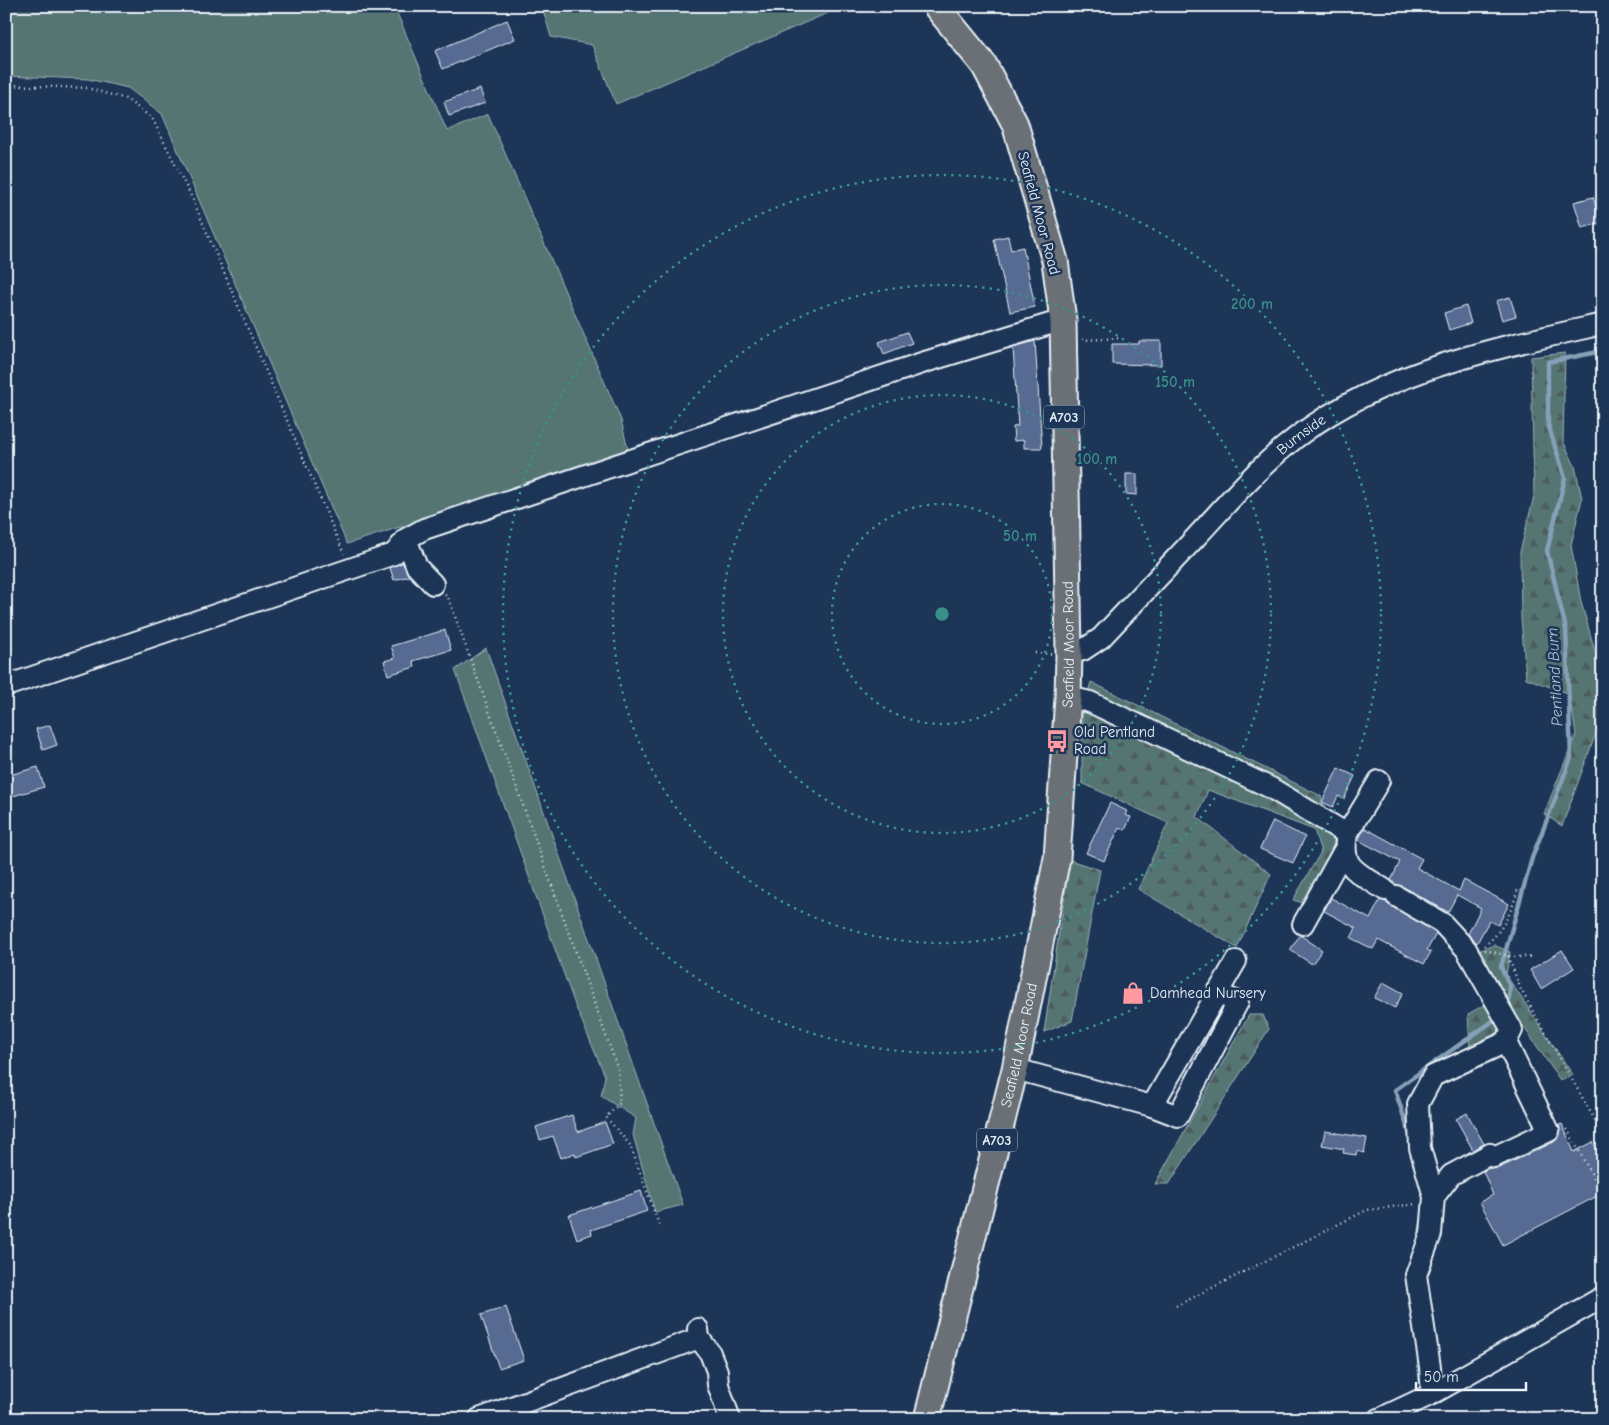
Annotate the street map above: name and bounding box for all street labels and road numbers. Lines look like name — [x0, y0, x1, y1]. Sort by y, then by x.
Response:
street label: Seafield Moor Road — [1014, 149, 1064, 277]
road number: A703 — [1044, 406, 1084, 428]
street label: Burnside — [1273, 410, 1329, 459]
street label: Seafield Moor Road — [1058, 581, 1078, 708]
street label: Seafield Moor Road — [997, 981, 1041, 1109]
road number: A703 — [977, 1128, 1017, 1152]

